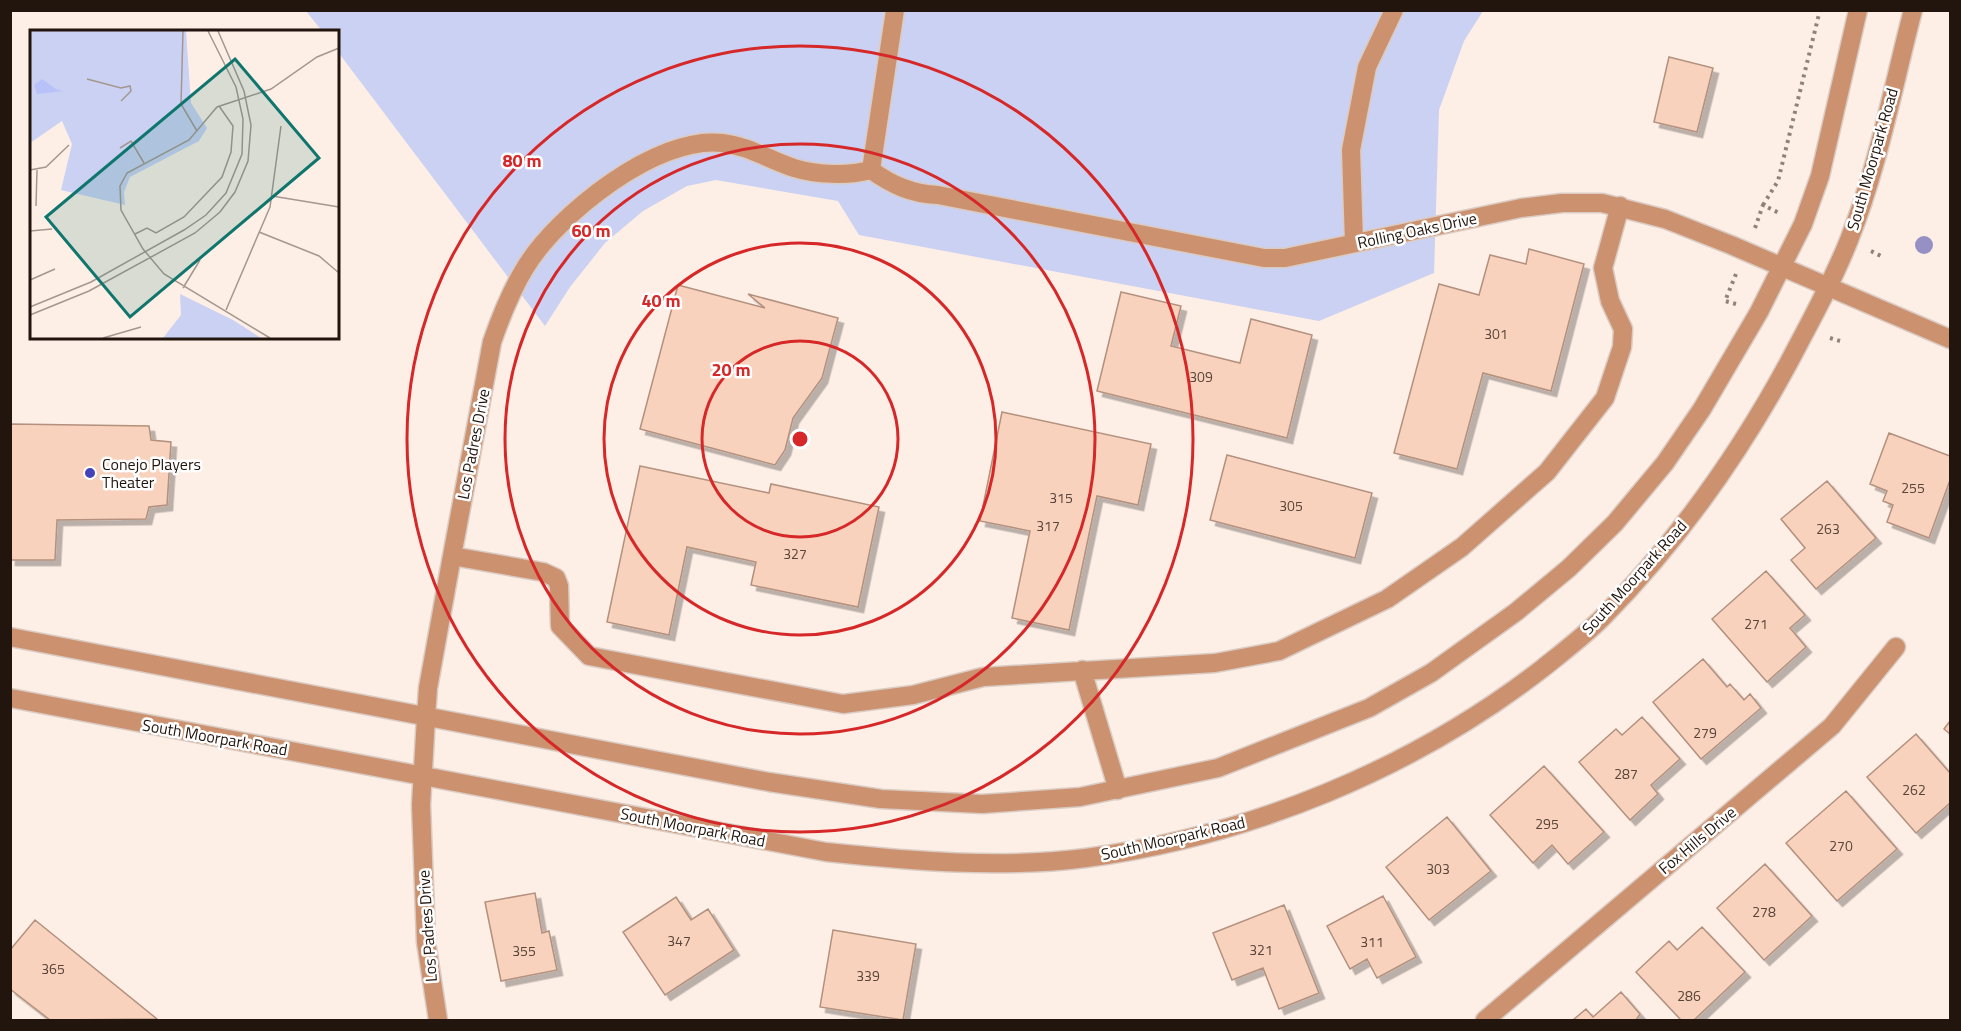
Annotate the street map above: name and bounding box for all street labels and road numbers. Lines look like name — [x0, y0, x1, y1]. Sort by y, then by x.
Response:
street label: South Moorpark Road — [1840, 85, 1904, 233]
street label: Rolling Oaks Drive — [1355, 206, 1479, 254]
street label: Los Padres Drive — [451, 387, 495, 501]
street label: South Moorpark Road — [1576, 514, 1692, 640]
street label: South Moorpark Road — [141, 712, 289, 762]
street label: Fox Hills Drive — [1653, 800, 1741, 880]
street label: South Moorpark Road — [619, 801, 767, 853]
street label: South Moorpark Road — [1099, 810, 1247, 866]
street label: Los Padres Drive — [411, 869, 443, 983]

